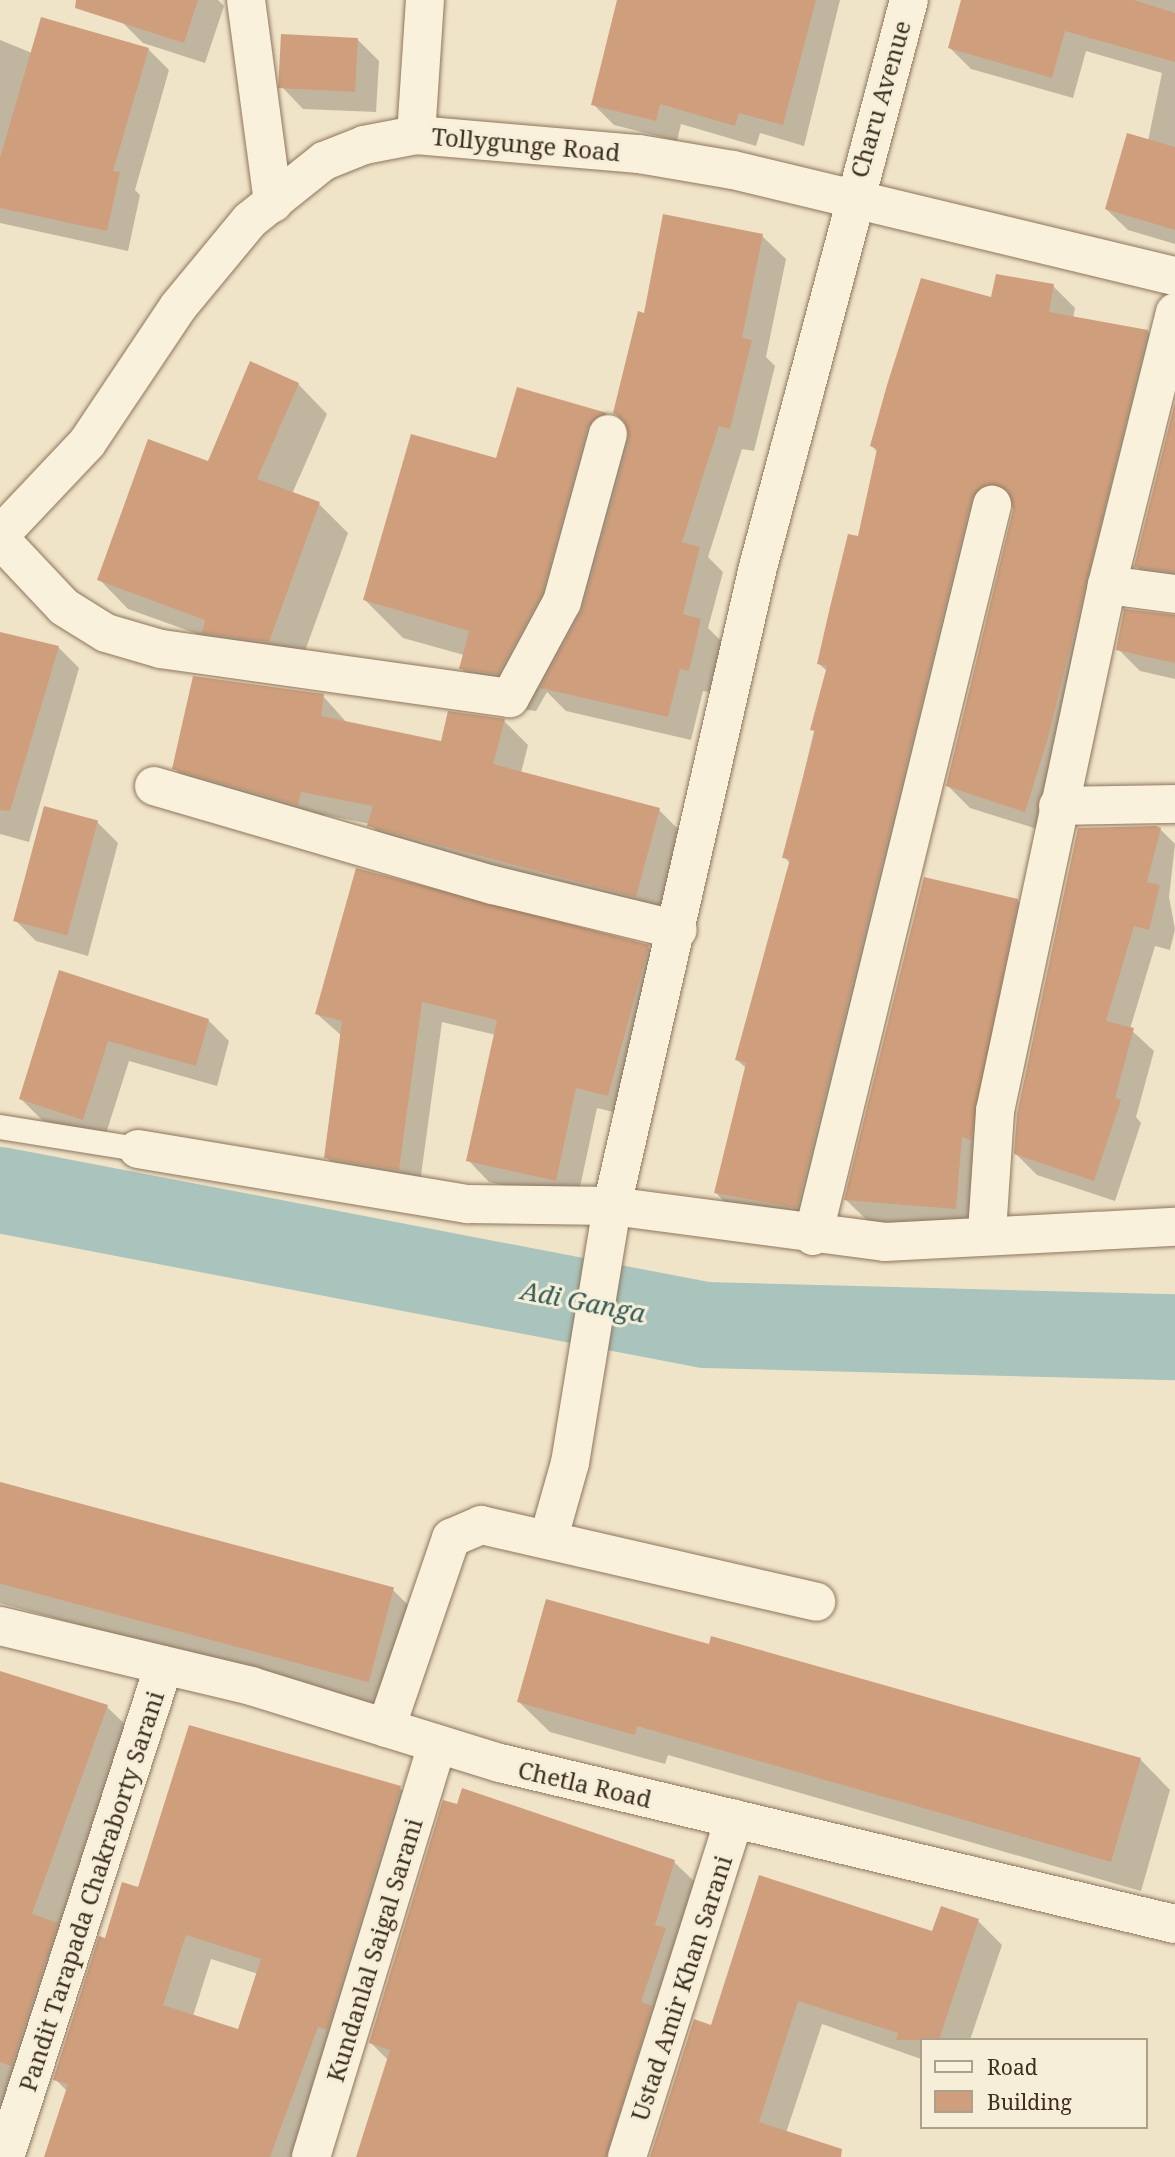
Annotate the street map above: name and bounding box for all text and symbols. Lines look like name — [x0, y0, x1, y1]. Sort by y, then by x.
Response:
street label: Charu Avenue — [844, 17, 916, 181]
street label: Tollygunge Road — [430, 121, 622, 167]
water label: Adi Ganga — [518, 1275, 648, 1329]
street label: Pandit Tarapada Chakraborty Sarani — [13, 1687, 169, 2095]
street label: Chetla Road — [515, 1755, 655, 1813]
street label: Kundanlal Saigal Sarani — [320, 1815, 428, 2085]
street label: Ustad Amir Khan Sarani — [624, 1852, 738, 2124]
legend — [920, 2038, 1147, 2129]
text: Road — [987, 2053, 1038, 2081]
text: Building — [987, 2088, 1072, 2116]

